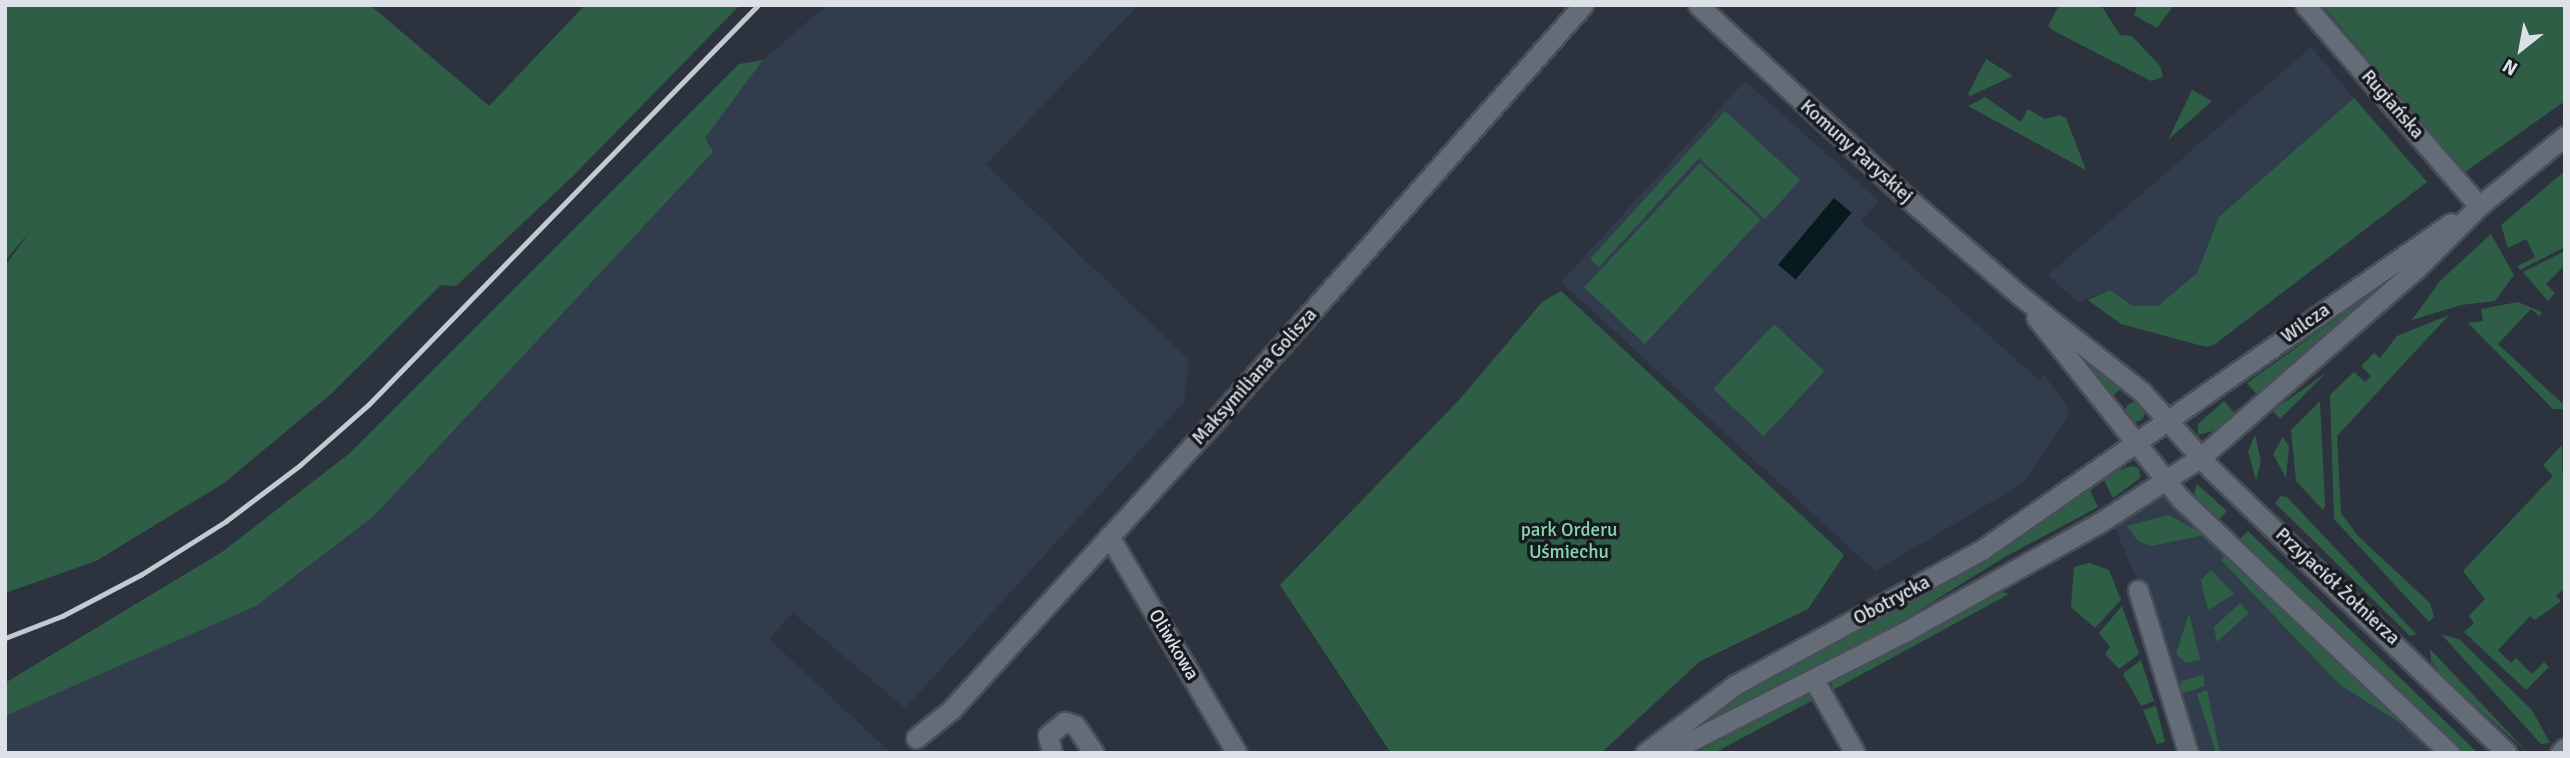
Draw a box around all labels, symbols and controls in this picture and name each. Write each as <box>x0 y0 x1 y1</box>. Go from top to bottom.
north arrow <box>2486 14 2556 84</box>
text: N <box>2498 53 2522 81</box>
street label: Rugiańska <box>2356 66 2428 144</box>
street label: Komuny Paryskiej <box>1795 95 1917 209</box>
street label: Wilcza <box>2277 299 2335 349</box>
street label: Maksymiliana Golisza <box>1188 304 1322 450</box>
park label: park Orderu Uśmiechu <box>1521 520 1617 564</box>
street label: Przyjaciół Żołnierza <box>2270 524 2404 650</box>
street label: Obotrycka <box>1850 571 1934 631</box>
street label: Oliwkowa <box>1143 605 1203 685</box>

